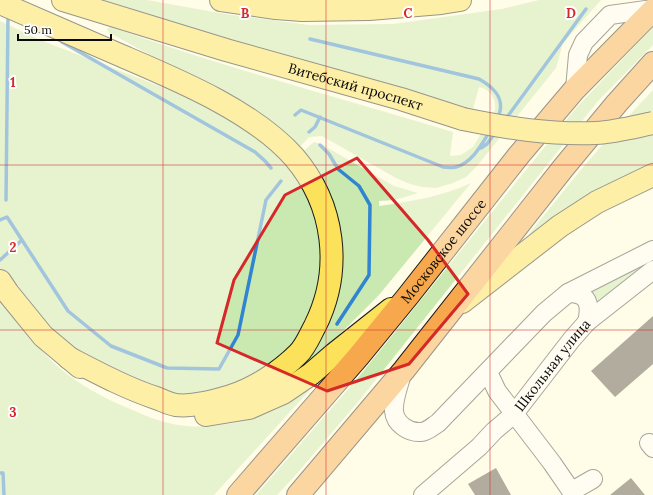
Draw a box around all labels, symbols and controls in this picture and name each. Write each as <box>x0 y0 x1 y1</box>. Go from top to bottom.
text: B <box>241 5 250 22</box>
text: C <box>404 5 413 22</box>
text: D <box>566 5 576 22</box>
scale bar <box>18 16 111 42</box>
text: 50 m <box>24 22 52 37</box>
street label: Витебский проспект <box>286 59 425 114</box>
text: 1 <box>10 74 16 91</box>
street label: Московское шоссе <box>397 195 490 307</box>
text: 2 <box>10 239 17 256</box>
street label: Школьная улица <box>510 315 594 415</box>
text: 3 <box>9 404 17 421</box>

